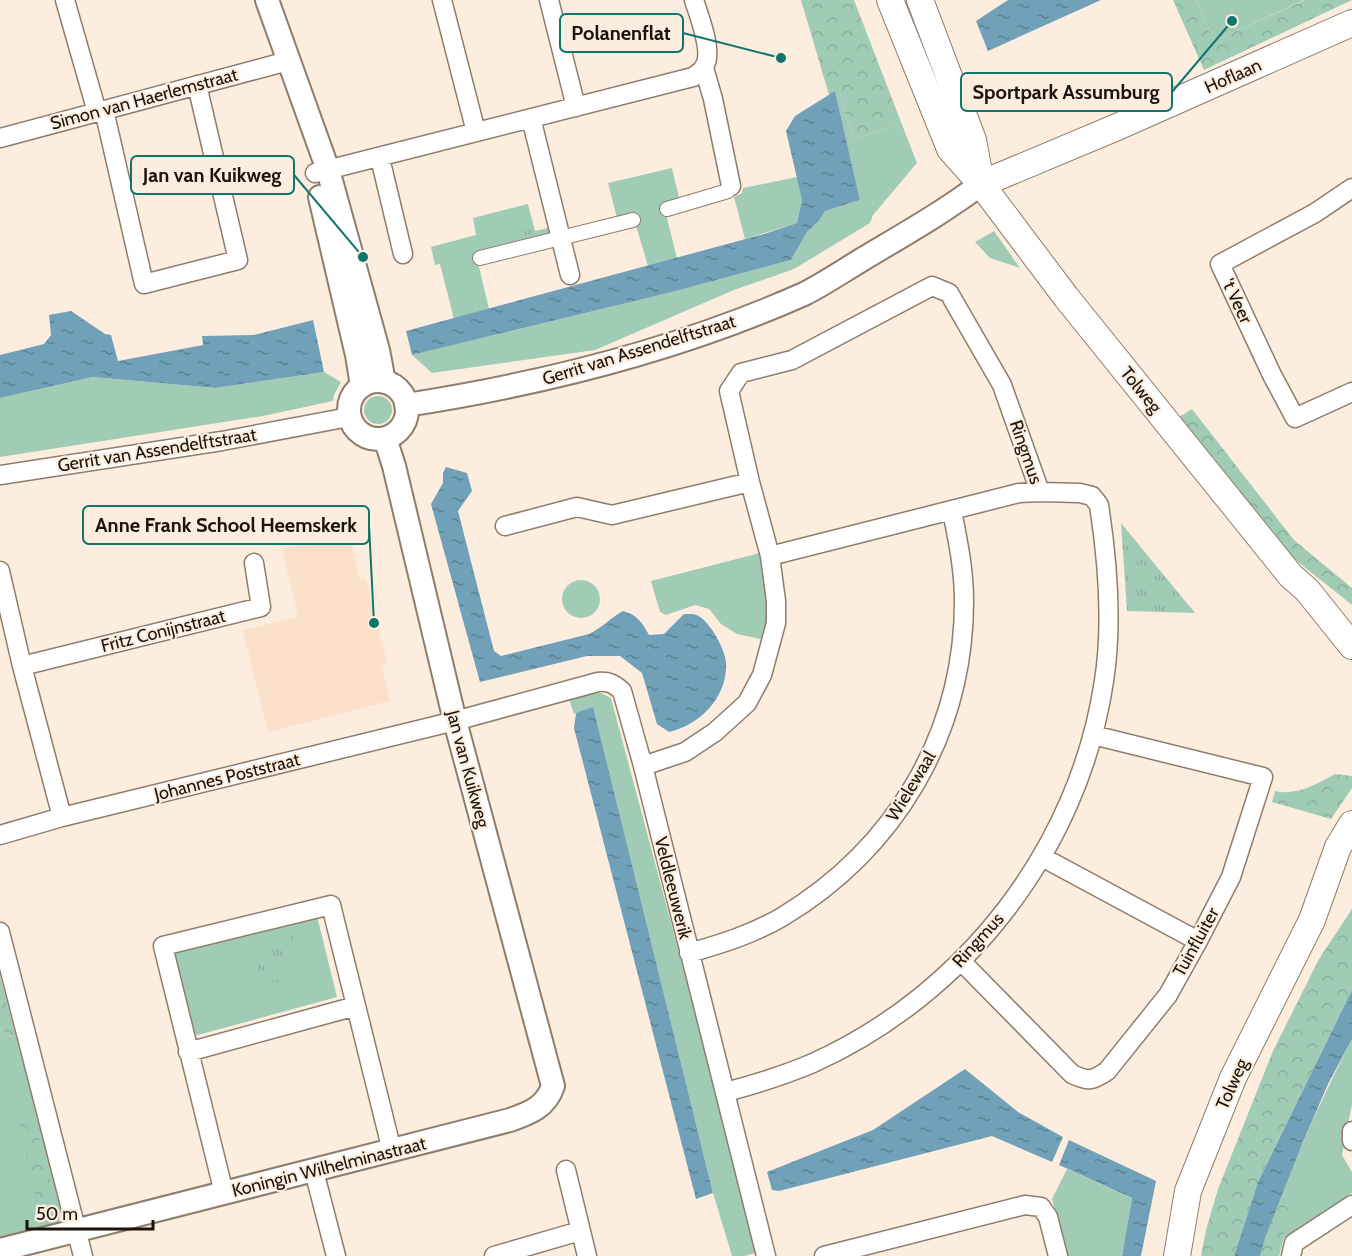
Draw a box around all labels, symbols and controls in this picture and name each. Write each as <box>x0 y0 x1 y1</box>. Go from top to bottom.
callout: Polanenflat <box>560 14 683 52</box>
text: Polanenflat <box>571 21 671 45</box>
street label: Hoflaan <box>1201 54 1265 98</box>
street label: Simon van Haerlemstraat <box>48 63 240 135</box>
callout: Sportpark Assumburg <box>961 73 1172 111</box>
text: Sportpark Assumburg <box>973 80 1159 104</box>
callout: Jan van Kuikweg <box>131 156 294 194</box>
text: Jan van Kuikweg <box>142 163 281 187</box>
street label: 't Veer <box>1217 275 1257 327</box>
street label: Gerrit van Assendelftstraat <box>540 310 738 390</box>
street label: Tolweg <box>1116 362 1167 418</box>
street label: Ringmus <box>1005 417 1047 487</box>
street label: Gerrit van Assendelftstraat <box>56 423 258 477</box>
callout: Anne Frank School Heemskerk <box>83 506 369 544</box>
text: Anne Frank School Heemskerk <box>95 513 357 537</box>
street label: Fritz Conijnstraat <box>99 605 227 657</box>
street label: Jan van Kuikweg <box>441 707 495 831</box>
street label: Wielewaal <box>882 746 941 825</box>
street label: Johannes Poststraat <box>151 748 302 806</box>
street label: Veldleeuwerik <box>650 834 697 943</box>
street label: Tuinfluiter <box>1168 903 1224 980</box>
street label: Ringmus <box>948 908 1008 972</box>
street label: Tolweg <box>1211 1054 1253 1113</box>
street label: Koningin Wilhelminastraat <box>230 1132 428 1202</box>
scale bar <box>27 1193 153 1231</box>
text: 50 m <box>36 1203 78 1225</box>

